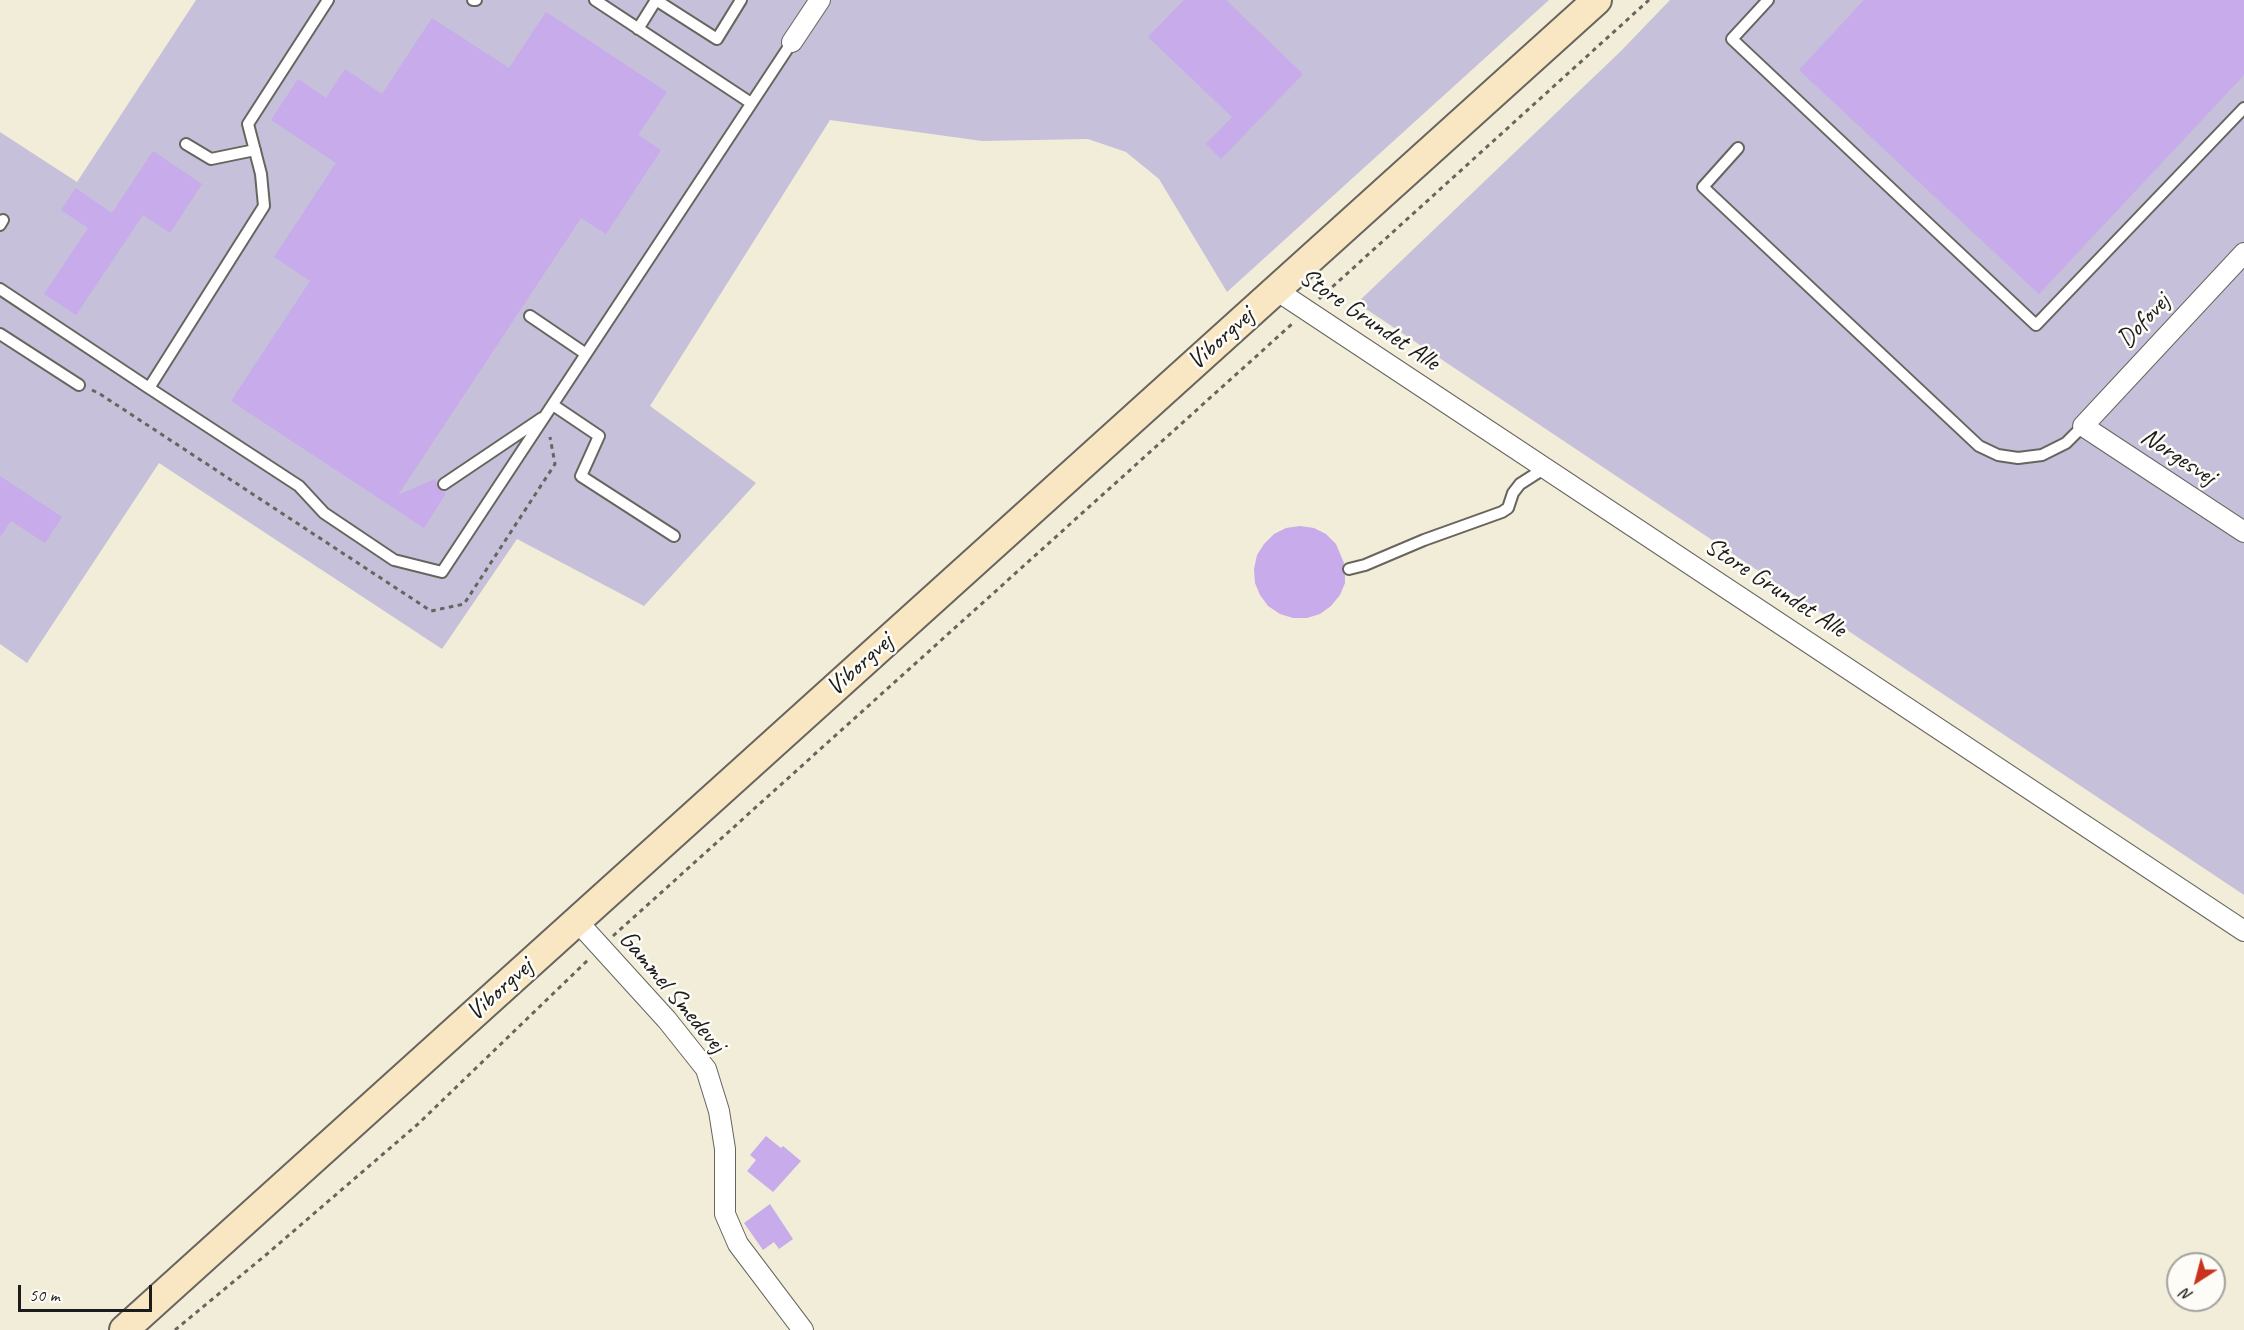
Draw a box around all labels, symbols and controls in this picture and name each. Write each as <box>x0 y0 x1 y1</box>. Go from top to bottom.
street label: Store Grundet Alle <box>1293 262 1445 378</box>
street label: Dofovej <box>2111 287 2177 355</box>
street label: Viborgvej <box>1181 301 1261 377</box>
street label: Norgesvej <box>2135 421 2221 493</box>
street label: Store Grundet Alle <box>1698 531 1852 645</box>
street label: Viborgvej <box>820 627 900 703</box>
street label: Gammel Smedevej <box>612 924 732 1060</box>
street label: Viborgvej <box>460 952 540 1028</box>
north arrow <box>2166 1252 2226 1312</box>
scale bar <box>21 1273 154 1311</box>
text: 50 m <box>29 1284 60 1306</box>
text: N <box>2177 1284 2196 1306</box>

